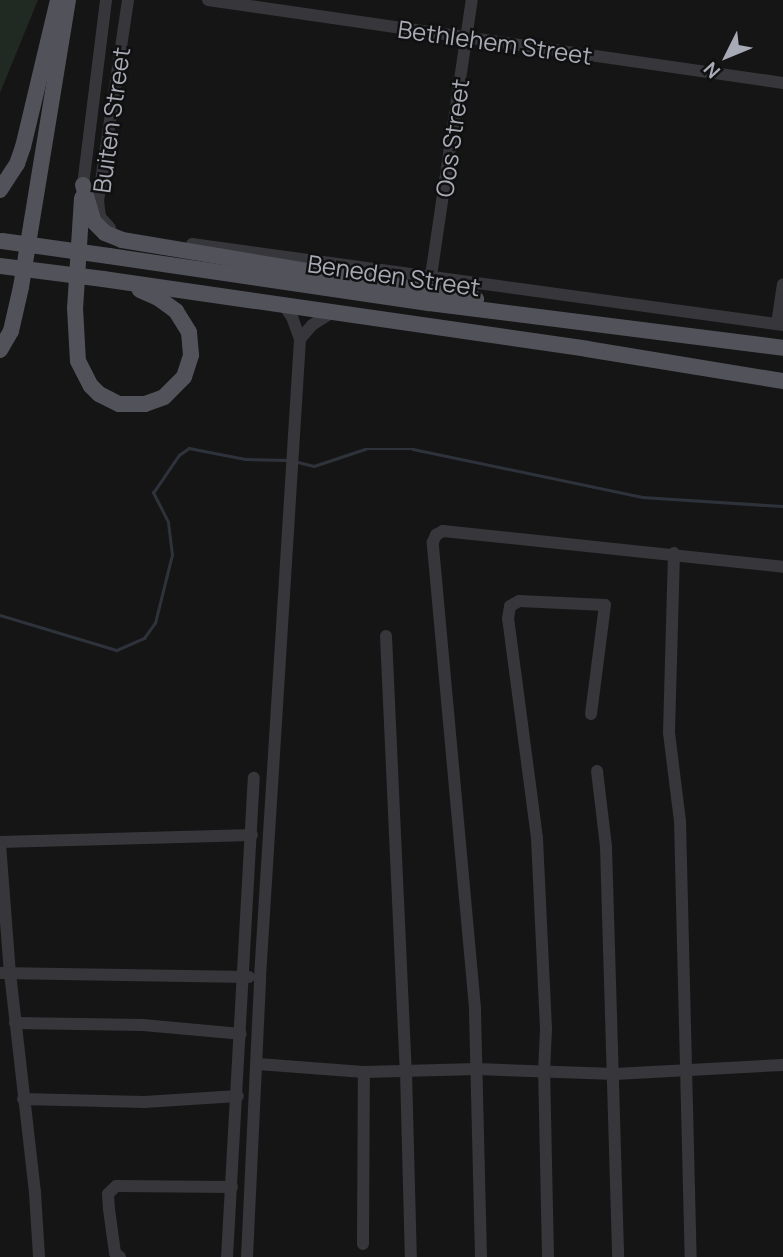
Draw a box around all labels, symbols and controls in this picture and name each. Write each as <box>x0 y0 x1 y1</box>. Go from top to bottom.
street label: Bethlehem Street <box>396 14 594 70</box>
north arrow <box>692 21 762 91</box>
street label: Buiten Street <box>87 45 135 195</box>
text: N <box>697 56 726 84</box>
street label: Oos Street <box>429 77 475 199</box>
street label: Beneden Street <box>306 249 482 301</box>

